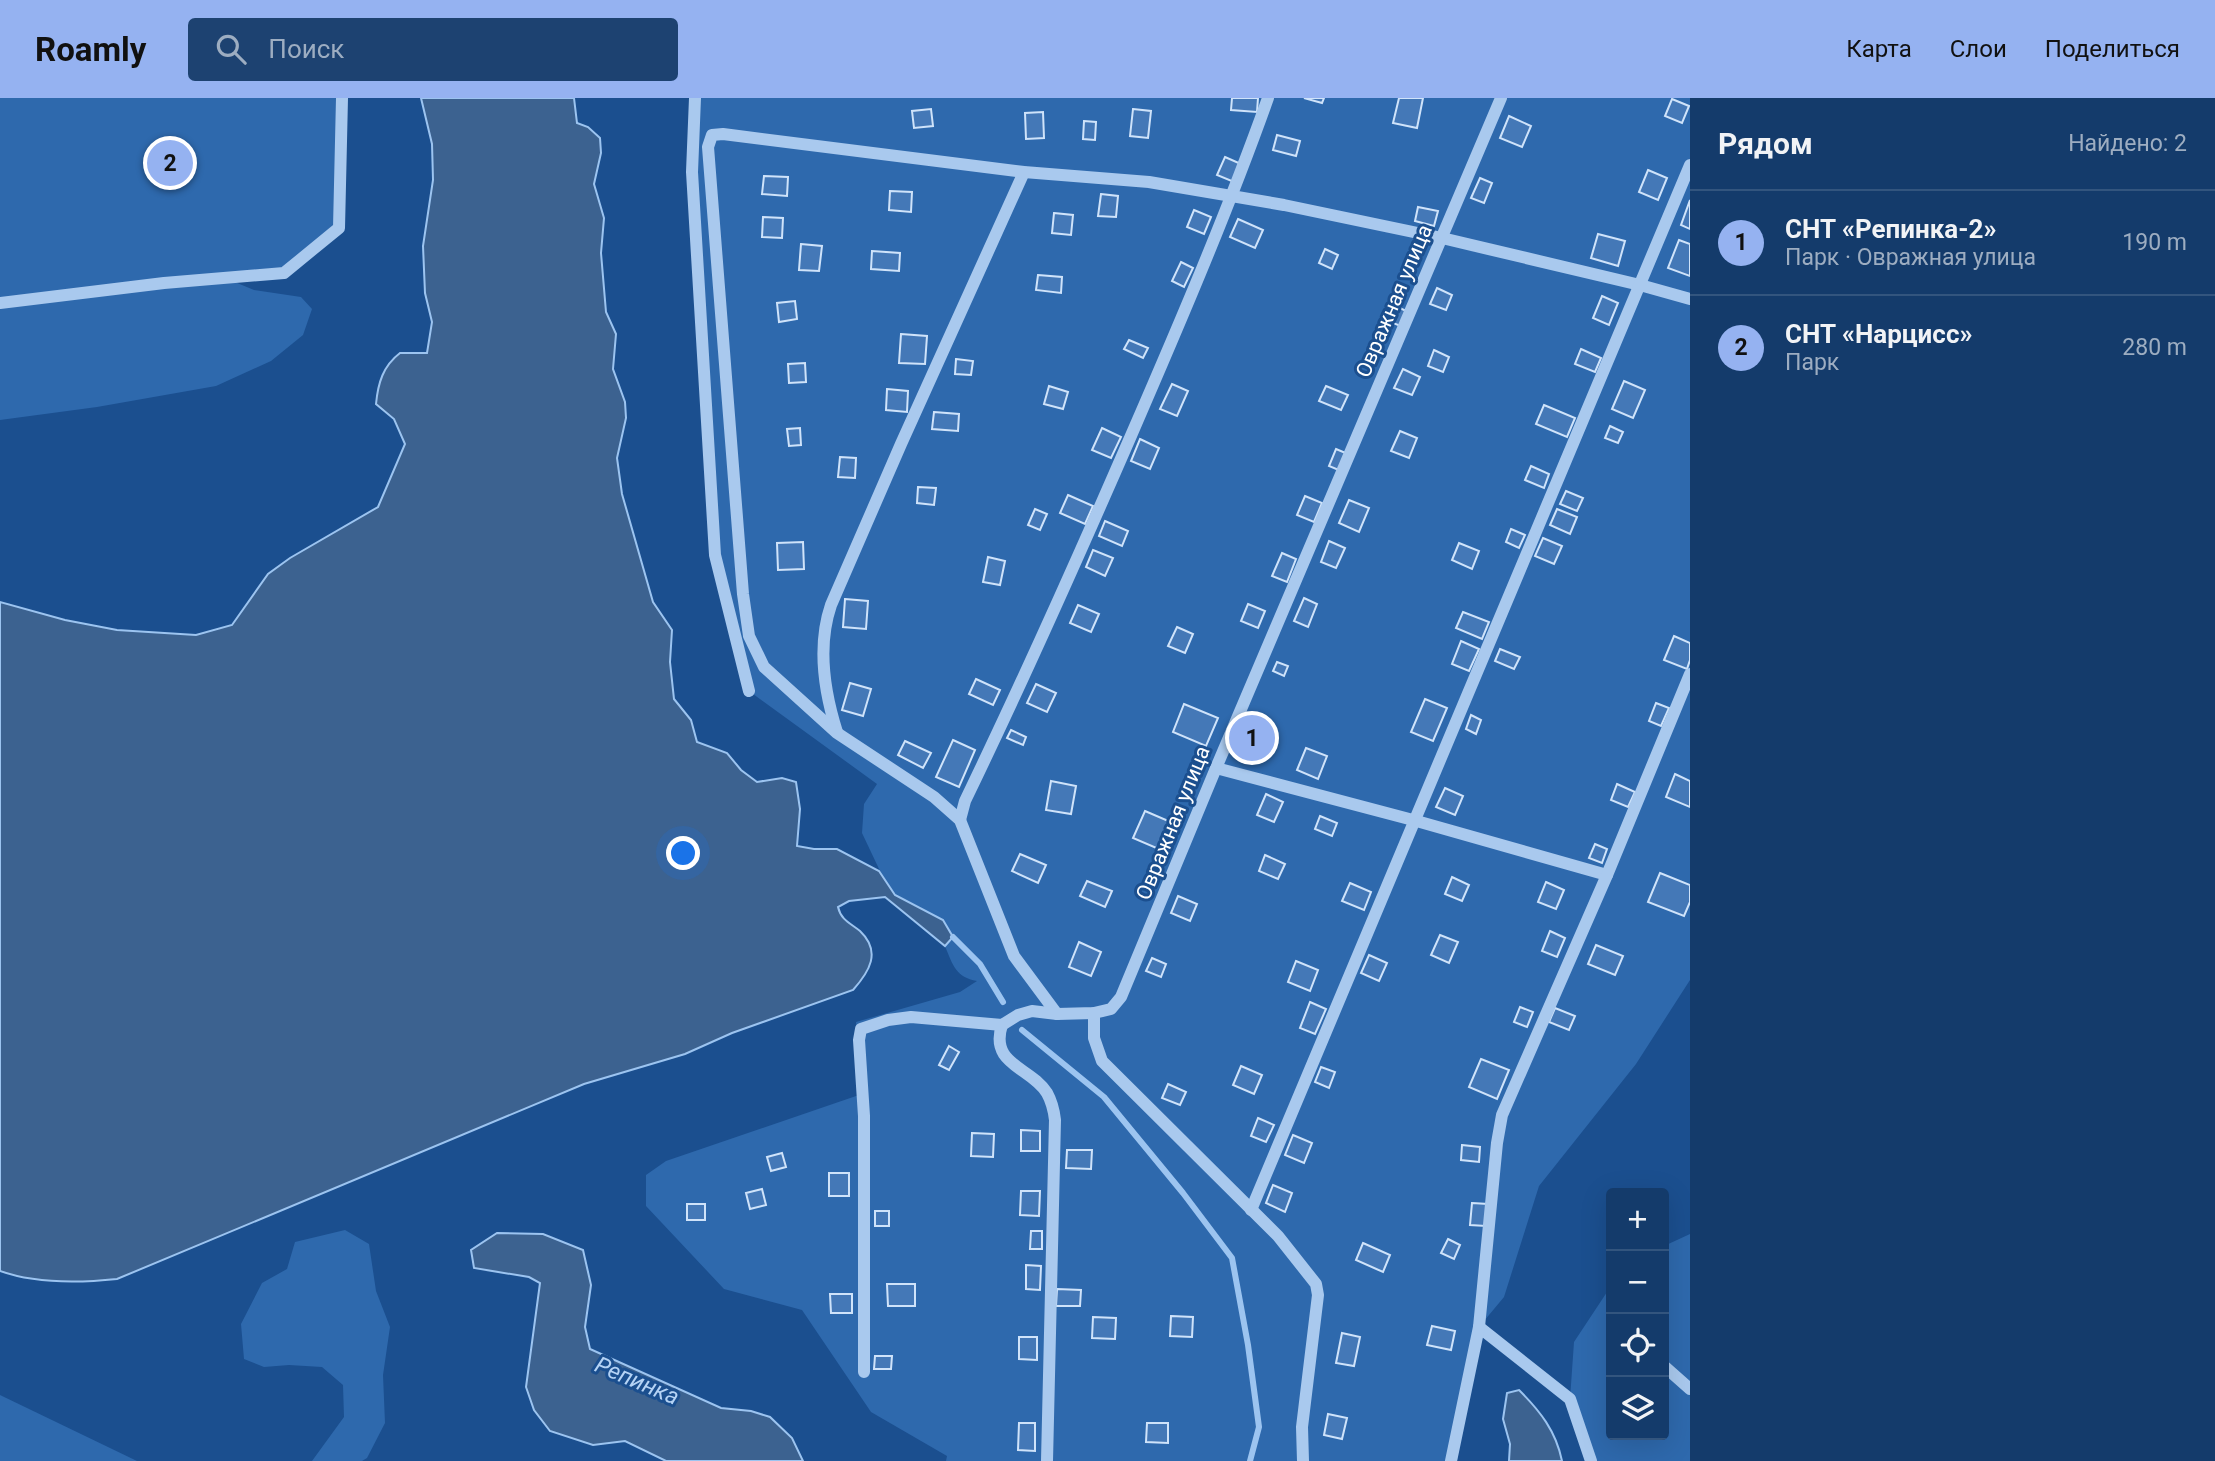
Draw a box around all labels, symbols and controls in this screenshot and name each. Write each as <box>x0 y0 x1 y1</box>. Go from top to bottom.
search box <box>188 18 678 81</box>
text: Roamly <box>35 30 146 69</box>
icon: search <box>212 30 250 68</box>
text: Поиск <box>268 34 344 64</box>
text: Карта <box>1846 35 1912 63</box>
text: Слои <box>1950 35 2007 63</box>
text: Поделиться <box>2045 35 2180 63</box>
text: Рядом <box>1718 126 1813 161</box>
text: Найдено: 2 <box>2068 130 2187 157</box>
pin: 2 <box>147 137 193 189</box>
text: СНТ «Репинка-2» <box>1785 214 1996 244</box>
street label: Овражная улица <box>1351 221 1437 381</box>
text: 1 <box>1734 229 1748 256</box>
text: 190 m <box>2122 229 2187 256</box>
text: Парк · Овражная улица <box>1785 244 2036 271</box>
text: СНТ «Нарцисс» <box>1785 319 1972 349</box>
text: 2 <box>1734 334 1748 361</box>
text: 280 m <box>2122 334 2187 361</box>
text: Парк <box>1785 349 1839 376</box>
pin: 1 <box>1229 712 1275 764</box>
street label: Овражная улица <box>1131 743 1215 903</box>
your location <box>666 836 700 870</box>
map controls <box>1606 1188 1669 1440</box>
button: + <box>1606 1188 1669 1251</box>
button: − <box>1606 1251 1669 1314</box>
button: locate <box>1606 1314 1669 1377</box>
water label: Репинка <box>591 1351 683 1411</box>
button: layers <box>1606 1377 1669 1440</box>

